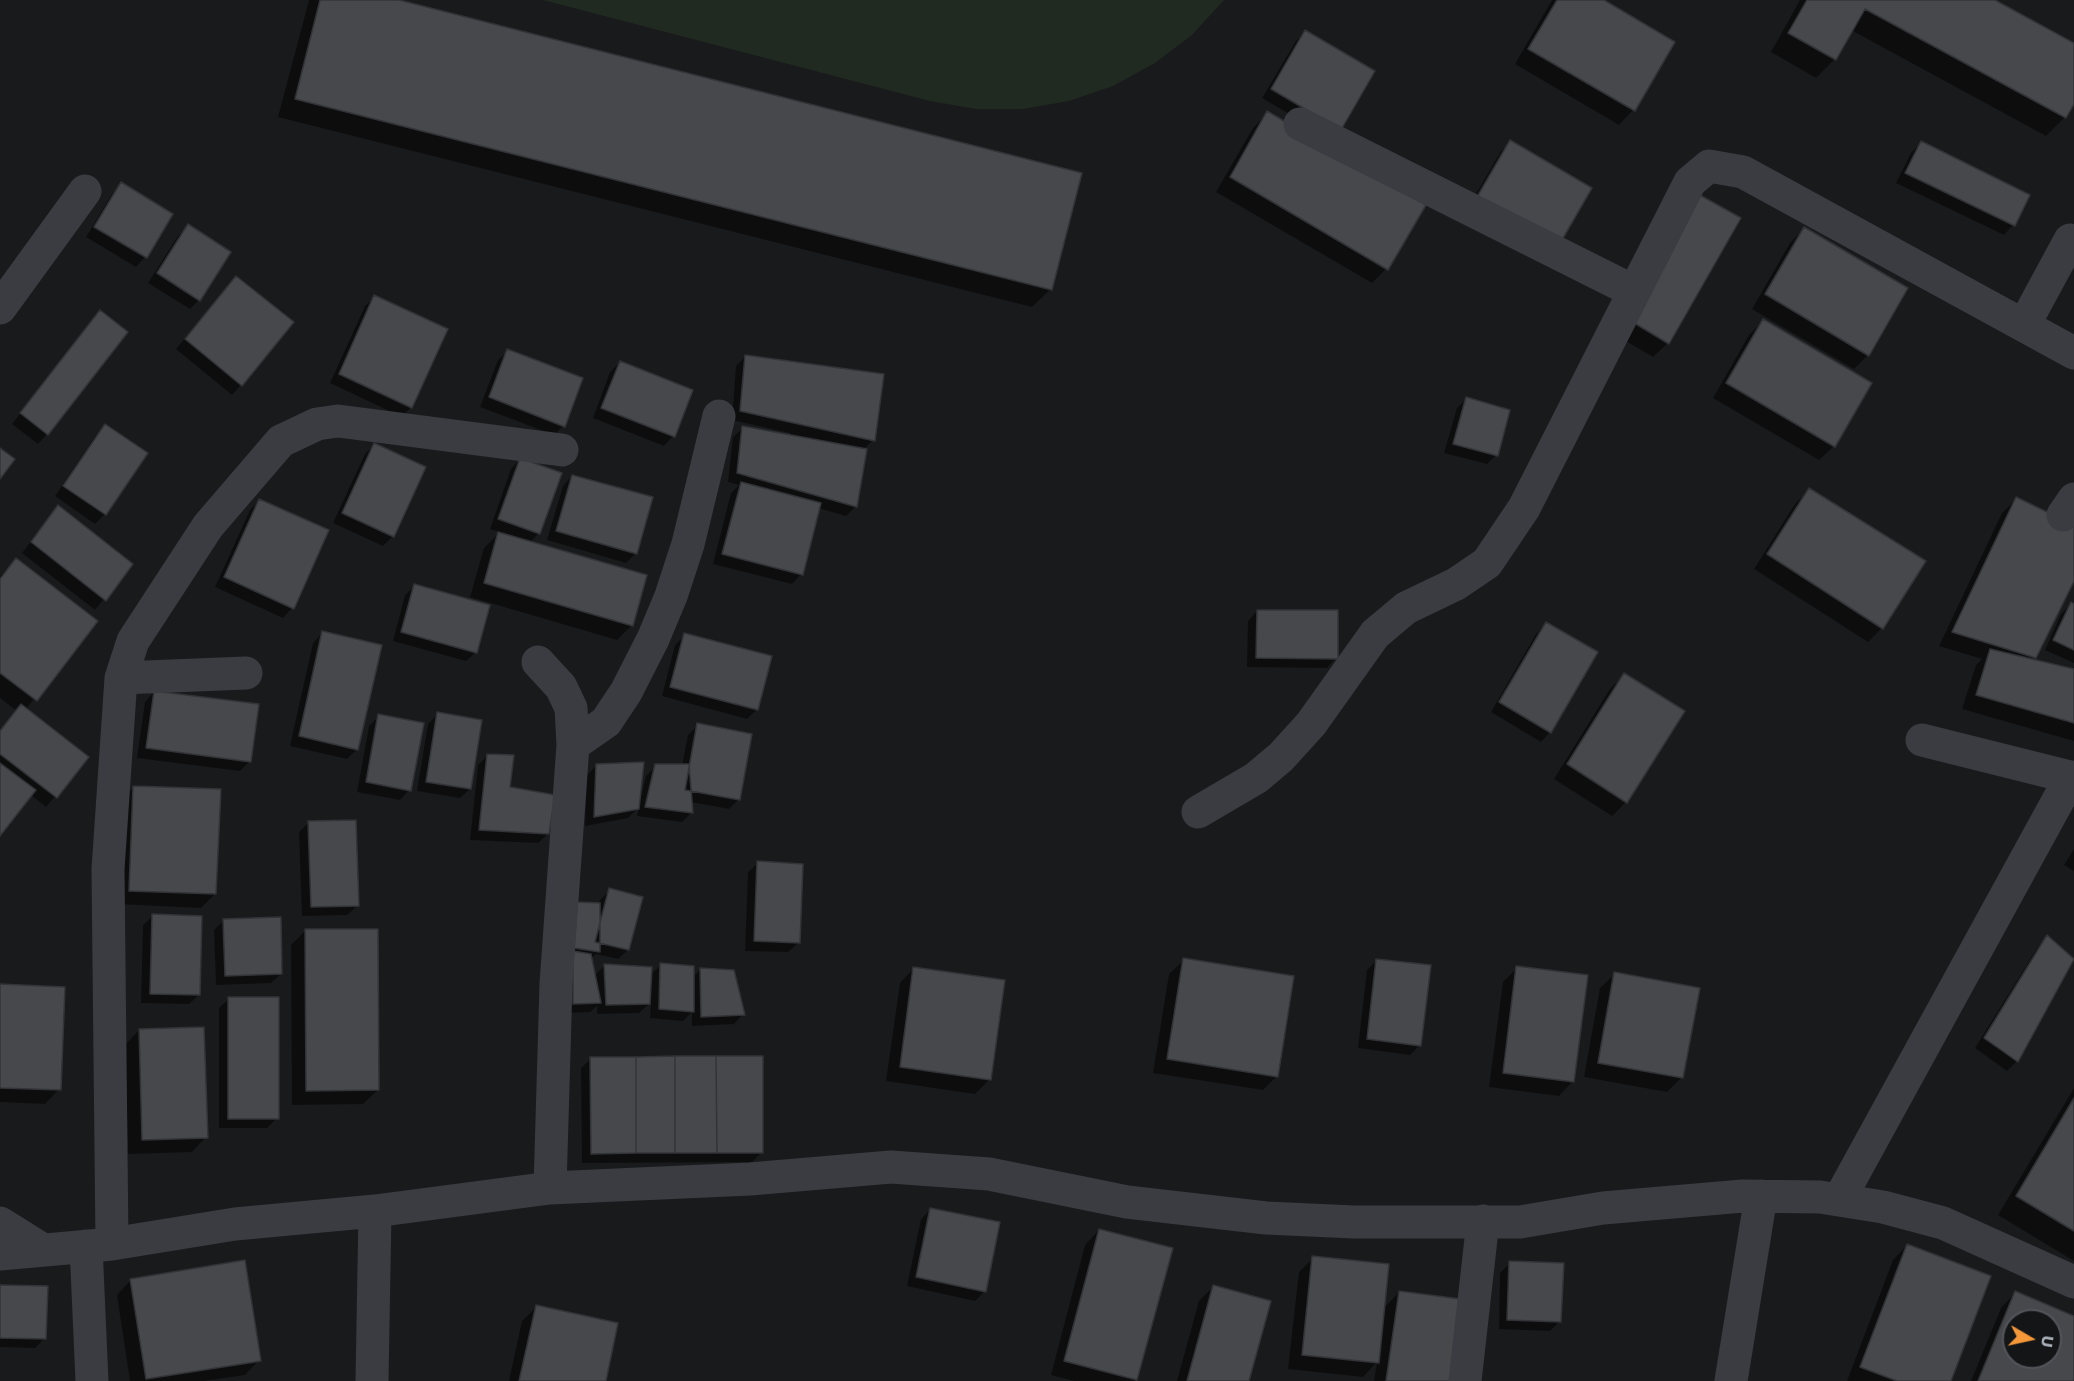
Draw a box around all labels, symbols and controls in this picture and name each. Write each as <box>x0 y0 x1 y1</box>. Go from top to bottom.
north arrow <box>2002 1309 2062 1369</box>
text: U <box>2038 1334 2059 1349</box>

